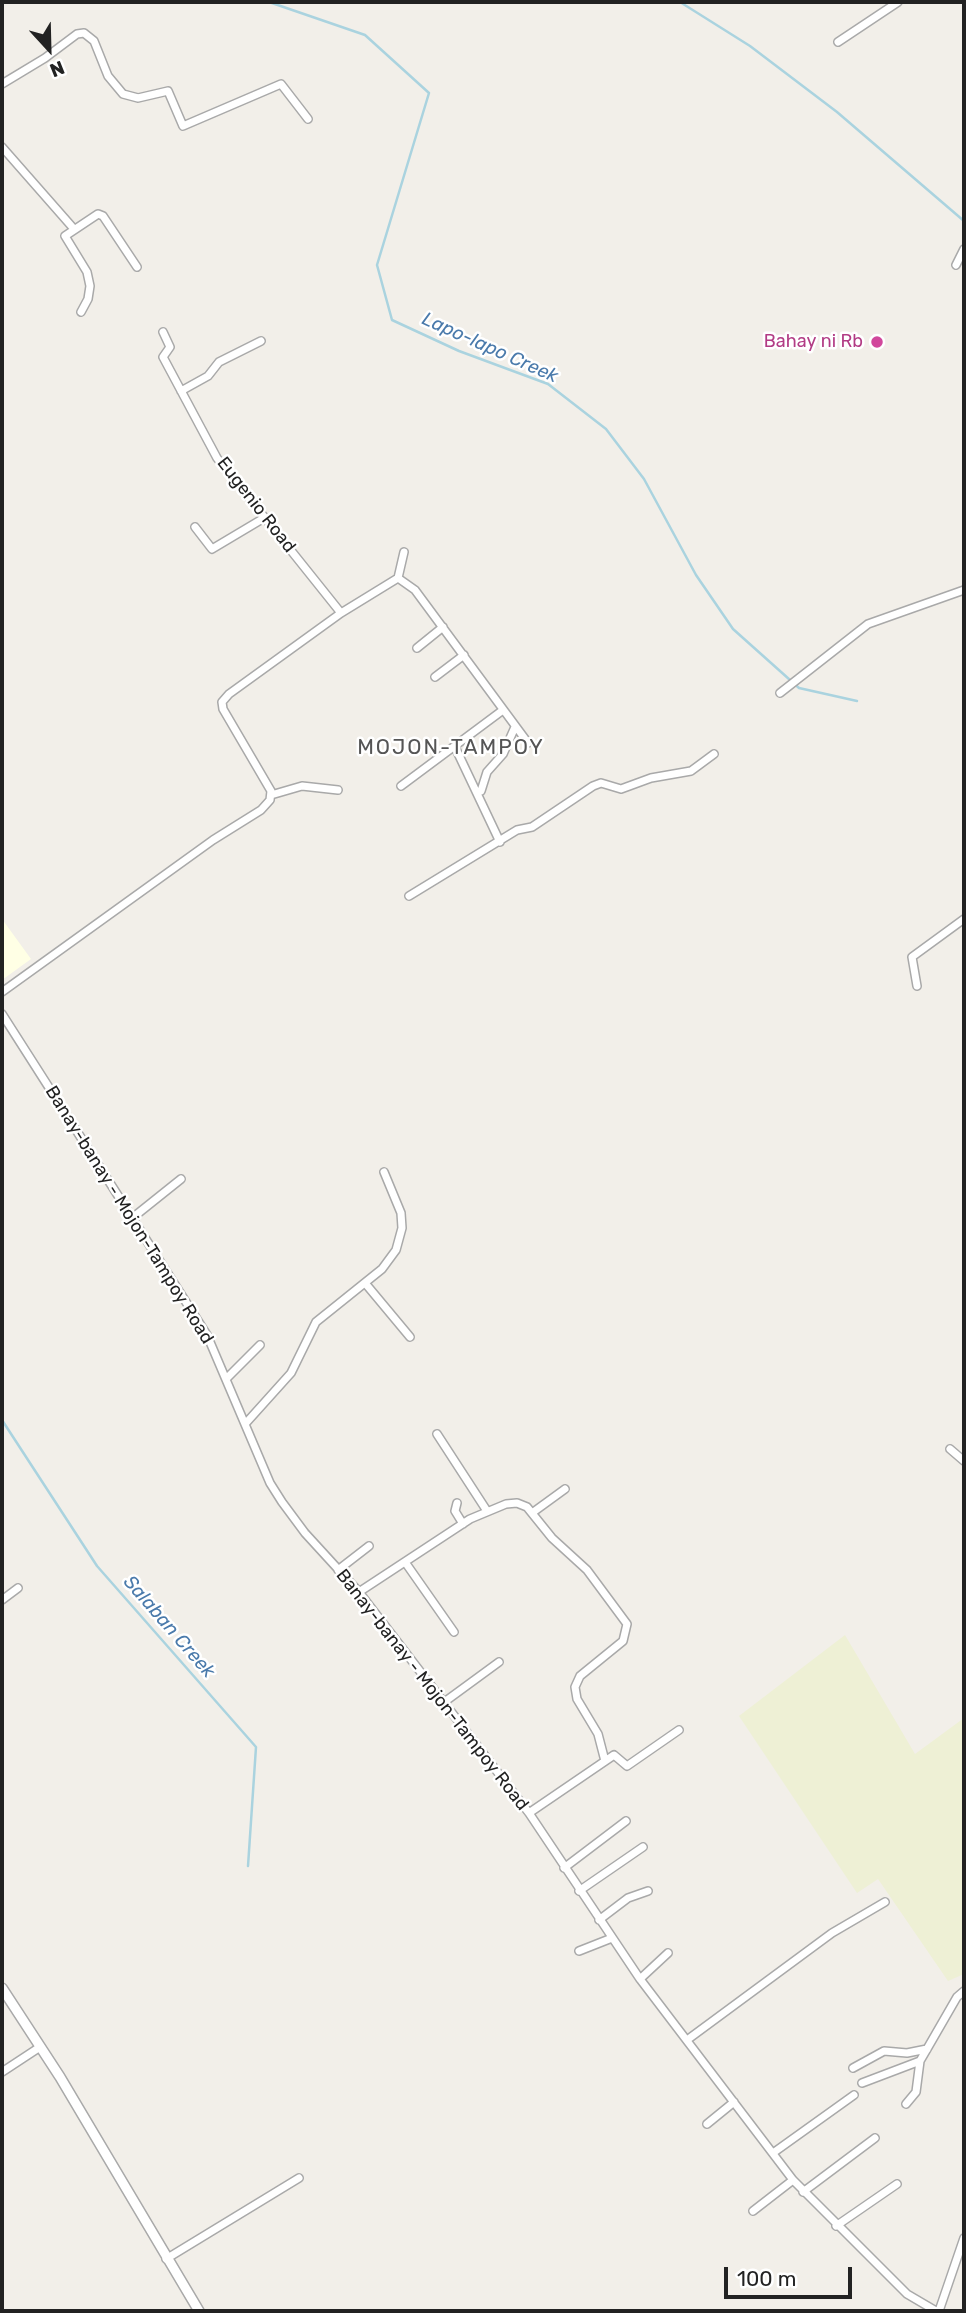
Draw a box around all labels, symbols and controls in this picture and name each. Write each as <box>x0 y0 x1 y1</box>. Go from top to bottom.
north arrow <box>14 14 84 84</box>
text: N <box>46 56 68 82</box>
water label: Lapo-lapo Creek <box>418 308 562 388</box>
place label: Bahay ni Rb <box>764 331 863 353</box>
marker: Bahay ni Rb <box>869 334 885 350</box>
street label: Eugenio Road <box>212 453 300 557</box>
district label: MOJON-TAMPOY <box>359 735 543 761</box>
street label: Banay-banay - Mojon-Tampoy Road <box>40 1082 218 1348</box>
street label: Banay-banay - Mojon-Tampoy Road <box>331 1565 533 1815</box>
water label: Salaban Creek <box>118 1571 220 1683</box>
scale bar <box>728 2254 856 2298</box>
text: 100 m <box>737 2266 796 2291</box>

